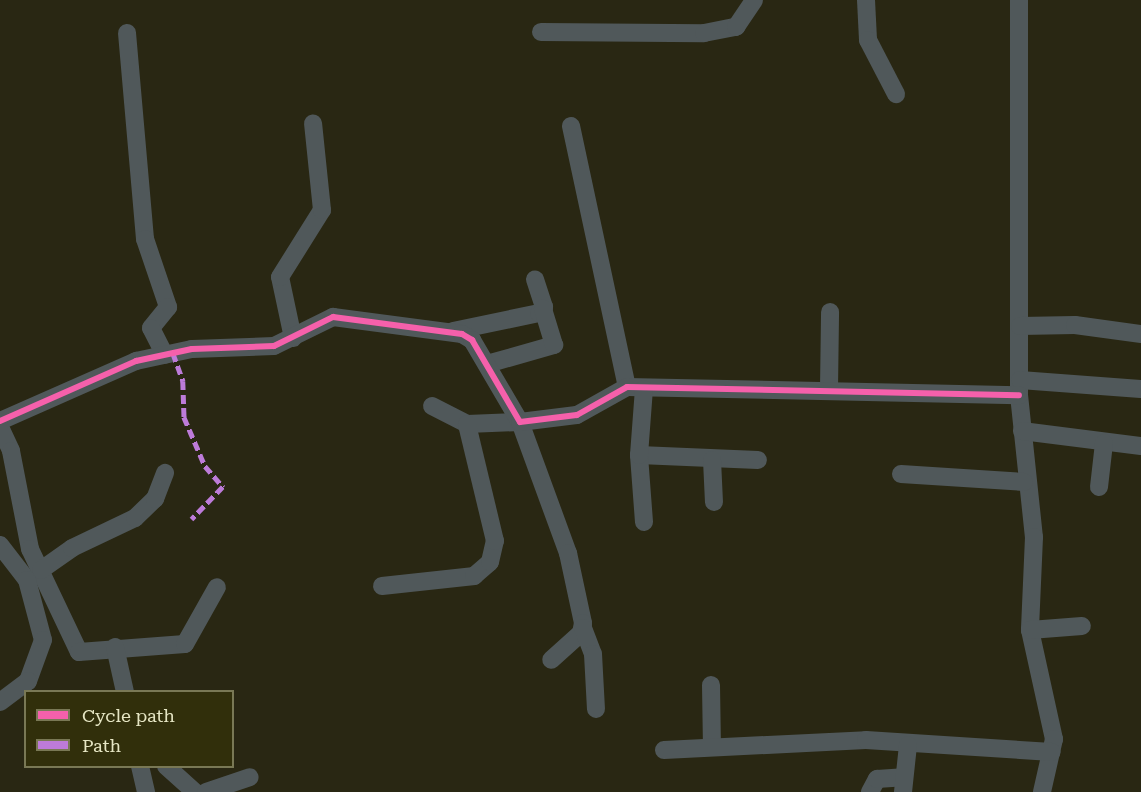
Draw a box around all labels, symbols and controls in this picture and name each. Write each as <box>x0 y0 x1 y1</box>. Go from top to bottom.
legend <box>24 690 234 768</box>
text: Cycle path <box>82 705 175 726</box>
text: Path <box>82 735 121 756</box>

